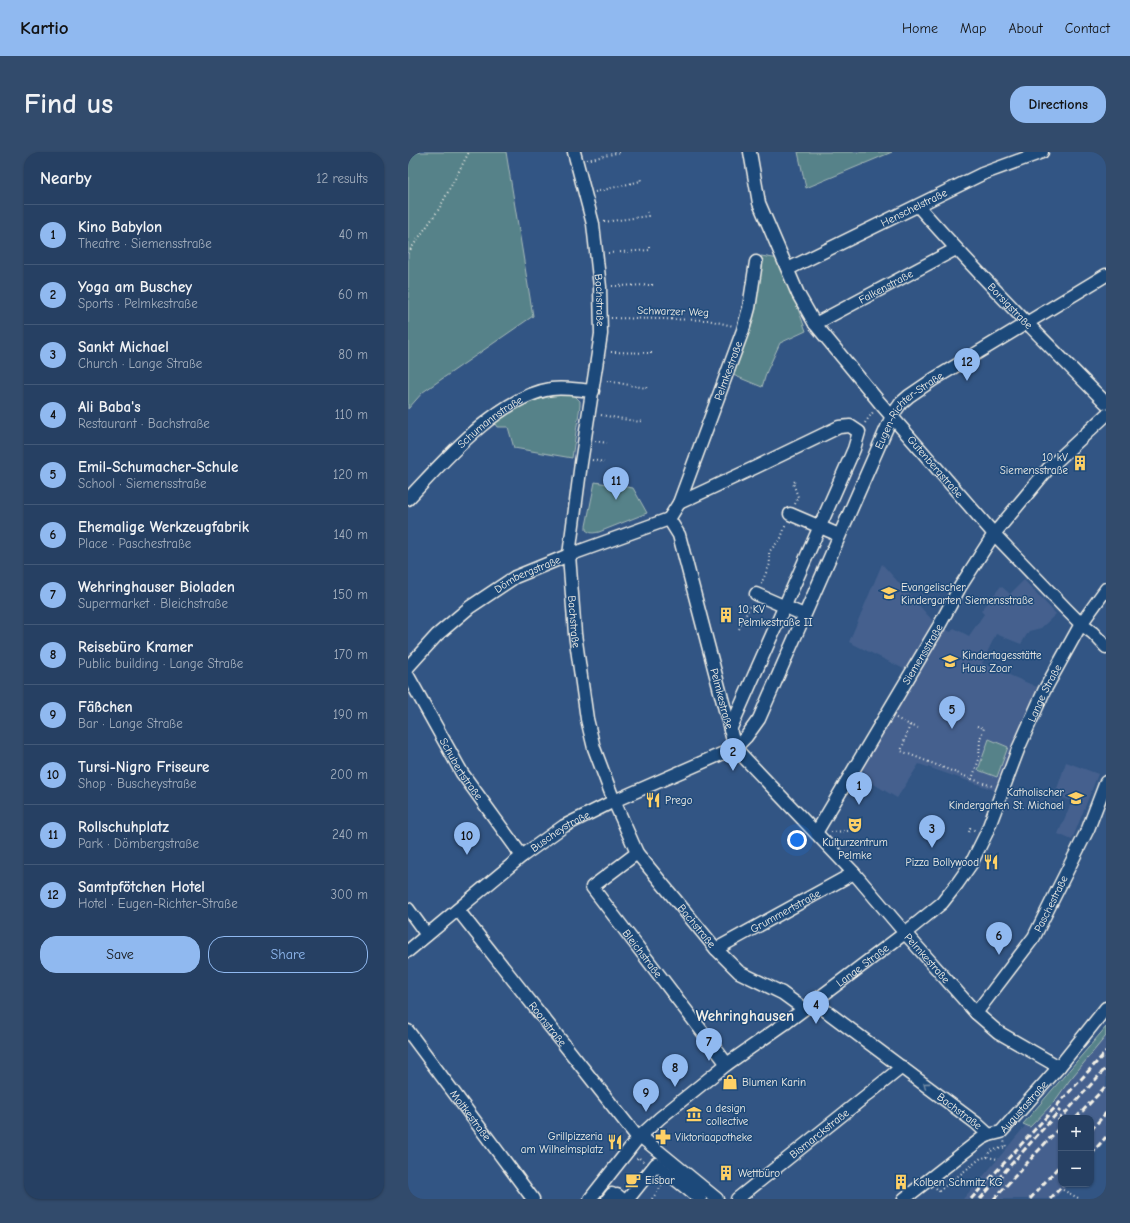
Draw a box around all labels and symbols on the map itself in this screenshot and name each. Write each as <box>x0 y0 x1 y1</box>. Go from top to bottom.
street label: Henschelstraße <box>879 186 950 230</box>
street label: Falkenstraße <box>857 267 916 307</box>
street label: Bachstraße <box>592 273 607 327</box>
street label: Borsigstraße <box>985 280 1035 332</box>
street label: Schwarzer Weg <box>637 304 709 319</box>
street label: Pelmkestraße <box>712 339 746 402</box>
pin: 12 <box>954 348 980 381</box>
street label: Eugen-Richter-Straße <box>872 369 946 451</box>
street label: Schumannstraße <box>455 393 525 451</box>
street label: Gutenbergstraße <box>904 433 966 501</box>
place label: 10 kV Siemensstraße <box>1000 451 1068 477</box>
building icon: 10 kV Siemensstraße <box>1071 454 1089 472</box>
pin: 11 <box>603 467 629 500</box>
street label: Dömbergstraße <box>492 553 563 596</box>
place label: Evangelischer Kindergarten Siemensstraße <box>901 581 1034 607</box>
school or university icon: Evangelischer Kindergarten Siemensstraße <box>880 584 898 602</box>
street label: Bachstraße <box>565 595 583 649</box>
place label: 10 KV Pelmkestraße II <box>738 603 812 629</box>
building icon: 10 KV Pelmkestraße II <box>717 606 735 624</box>
street label: Siemensstraße <box>900 621 946 687</box>
place label: Kindertagesstätte Haus Zoar <box>962 649 1042 675</box>
school or university icon: Kindertagesstätte Haus Zoar <box>941 652 959 670</box>
street label: Lange Straße <box>1025 662 1065 724</box>
street label: Pelmkestraße <box>707 667 736 731</box>
pin: 5 <box>939 696 965 729</box>
street label: Schubertstraße <box>437 736 486 803</box>
pin: 2 <box>720 738 746 771</box>
pin: 1 <box>846 772 872 805</box>
place label: Katholischer Kindergarten St. Michael <box>949 786 1065 812</box>
school or university icon: Katholischer Kindergarten St. Michael <box>1067 789 1085 807</box>
restaurant icon: Prego <box>644 791 662 809</box>
place label: Prego <box>665 794 693 807</box>
street label: Buscheystraße <box>528 808 592 855</box>
pin: 3 <box>919 815 945 848</box>
theatre icon: Kulturzentrum Pelmke <box>846 816 864 834</box>
pin: 10 <box>454 822 480 855</box>
your location <box>787 830 807 850</box>
place label: Kulturzentrum Pelmke <box>822 836 888 862</box>
restaurant icon: Pizza Bollywood <box>982 853 1000 871</box>
place label: Pizza Bollywood <box>905 856 979 869</box>
street label: Paschestraße <box>1032 873 1071 934</box>
street label: Grummertstraße <box>748 887 823 936</box>
street label: Bachstraße <box>675 902 719 951</box>
pin: 6 <box>986 922 1012 955</box>
street label: Bleichstraße <box>620 927 665 981</box>
street label: Pelmkestraße <box>901 931 953 986</box>
street label: Lange Straße <box>834 941 892 990</box>
pin: 4 <box>803 991 829 1024</box>
street label: Roonstraße <box>526 999 569 1049</box>
district label: Wehringhausen <box>696 1007 794 1025</box>
pin: 7 <box>696 1028 722 1061</box>
pin: 8 <box>662 1054 688 1087</box>
shop icon: Blumen Karin <box>721 1073 739 1091</box>
place label: Blumen Karin <box>742 1076 806 1089</box>
street label: Augustastraße <box>997 1078 1051 1136</box>
pin: 9 <box>633 1079 659 1112</box>
one-way arrow <box>923 1083 930 1090</box>
street label: Moltkestraße <box>447 1088 494 1144</box>
street label: Bachstraße <box>935 1090 985 1133</box>
place label: a design collective <box>706 1102 749 1128</box>
museum icon: a design collective <box>685 1105 703 1123</box>
street label: Bismarckstraße <box>787 1106 852 1161</box>
pharmacy icon: Viktoriaapotheke <box>654 1128 672 1146</box>
place label: Grillpizzeria am Wilhelmsplatz <box>521 1130 603 1156</box>
place label: Viktoriaapotheke <box>675 1131 753 1144</box>
restaurant icon: Grillpizzeria am Wilhelmsplatz <box>606 1133 624 1151</box>
building icon: Wettbüro <box>717 1164 735 1182</box>
place label: Wettbüro <box>738 1167 780 1180</box>
cafe icon: Eisbar <box>624 1171 642 1189</box>
building icon: Kolben Schmitz KG <box>892 1173 910 1191</box>
place label: Eisbar <box>645 1174 675 1187</box>
place label: Kolben Schmitz KG <box>913 1176 1003 1189</box>

